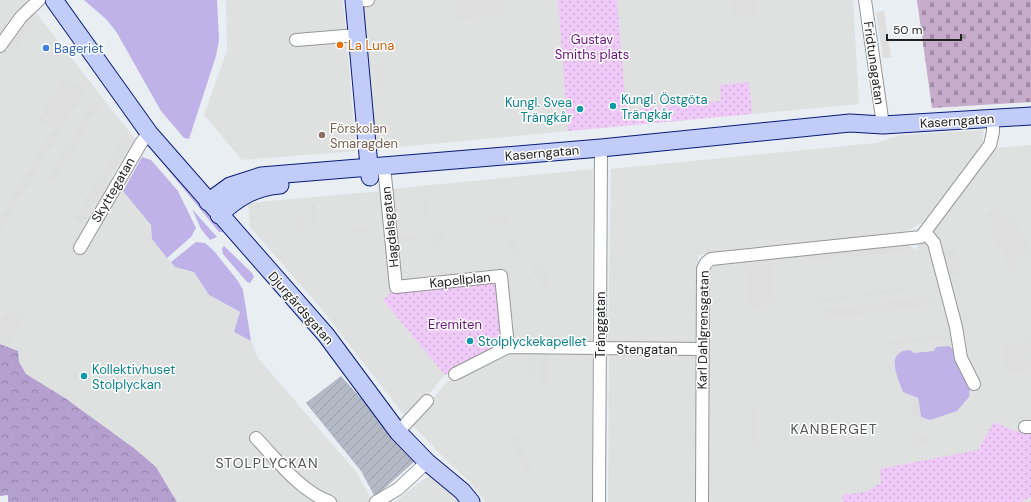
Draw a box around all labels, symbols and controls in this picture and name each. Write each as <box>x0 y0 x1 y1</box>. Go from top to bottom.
scale bar <box>887 16 961 42</box>
street label: Fridtunagatan <box>860 20 888 106</box>
text: 50 m <box>893 22 922 38</box>
park label: Gustav Smiths plats <box>555 31 629 63</box>
place label: La Luna <box>348 37 394 54</box>
place label: Bageriet <box>54 40 103 57</box>
marker: La Luna <box>335 40 345 50</box>
marker: Bageriet <box>41 43 51 53</box>
place label: Kungl. Östgöta Trängkår <box>621 91 707 123</box>
place label: Kungl. Svea Trängkår <box>505 94 572 126</box>
marker: Kungl. Östgöta Trängkår <box>608 101 618 111</box>
marker: Kungl. Svea Trängkår <box>575 104 585 114</box>
street label: Kaserngatan <box>919 110 995 132</box>
place label: Förskolan Smaragden <box>330 120 398 152</box>
marker: Förskolan Smaragden <box>317 130 327 140</box>
street label: Kaserngatan <box>504 141 580 165</box>
street label: Skyttegatan <box>88 154 138 226</box>
street label: Hagdalsgatan <box>377 186 403 268</box>
street label: Djurgårdsgatan <box>265 268 337 348</box>
street label: Kapellplan <box>429 268 491 292</box>
street label: Karl Dahlgrensgatan <box>693 270 713 390</box>
street label: Tränggatan <box>592 292 609 358</box>
park label: Eremiten <box>428 316 482 333</box>
place label: Stolplyckekapellet <box>478 333 587 350</box>
marker: Stolplyckekapellet <box>465 336 475 346</box>
street label: Stengatan <box>616 341 678 358</box>
place label: Kollektivhuset Stolplyckan <box>92 361 175 393</box>
marker: Kollektivhuset Stolplyckan <box>79 371 89 381</box>
district label: KANBERGET <box>790 420 878 438</box>
district label: STOLPLYCKAN <box>215 454 319 472</box>

